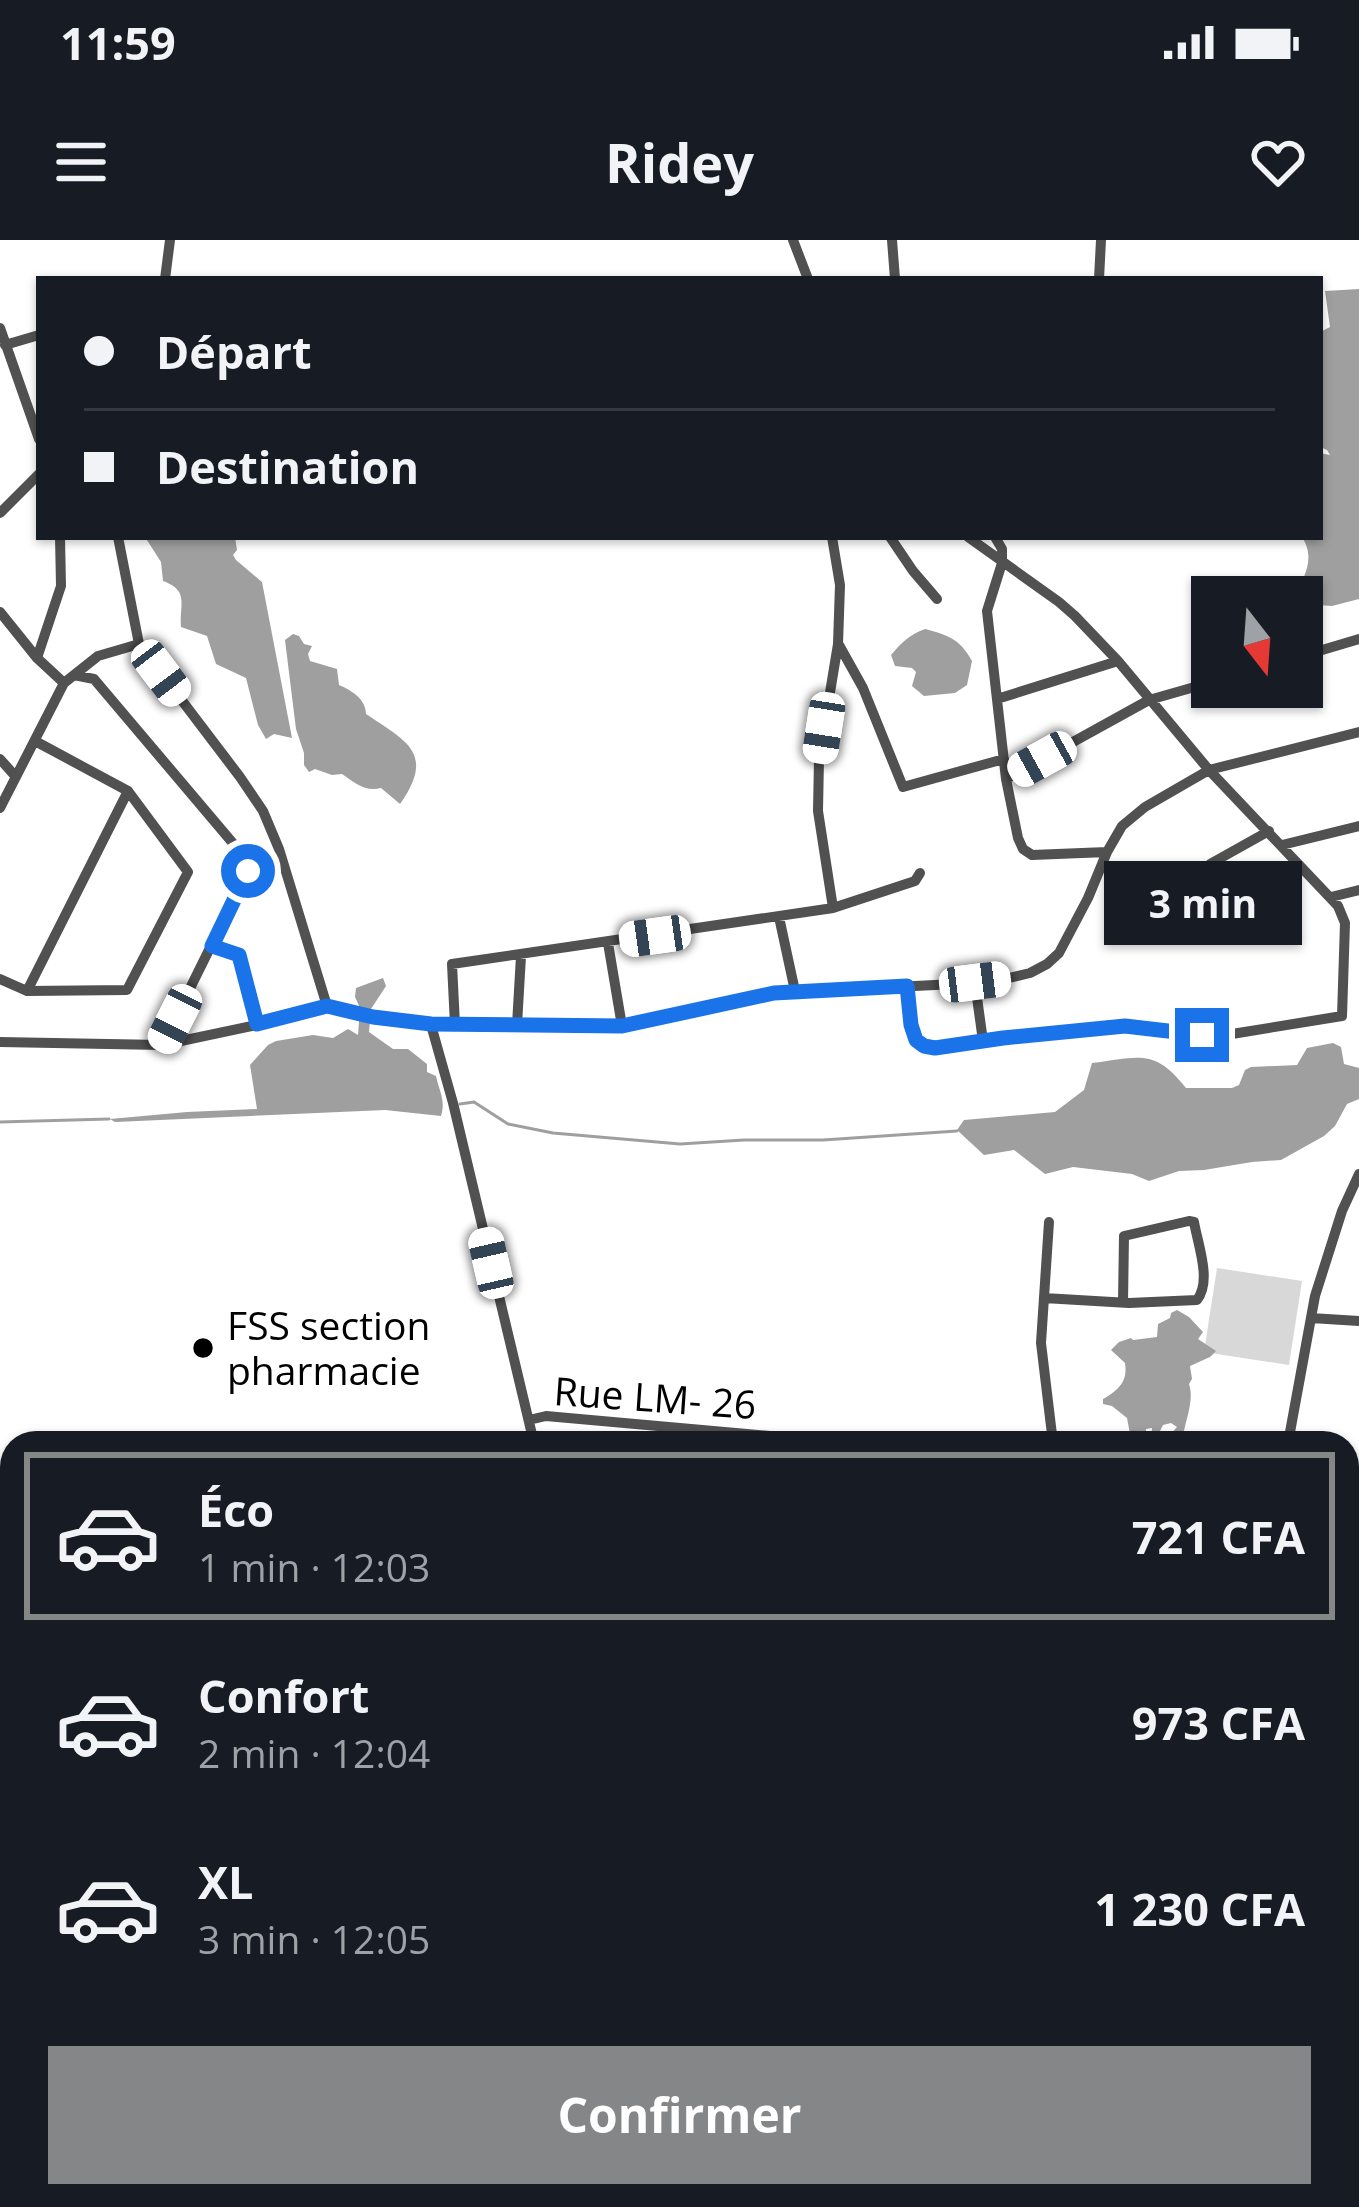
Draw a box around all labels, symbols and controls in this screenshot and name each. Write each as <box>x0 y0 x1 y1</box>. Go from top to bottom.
text: 11:59 <box>60 12 176 73</box>
text: Ridey <box>605 125 754 199</box>
icon: menu <box>48 129 114 195</box>
icon: heart <box>1245 129 1311 195</box>
text: Départ <box>156 321 312 382</box>
text: Destination <box>156 436 419 497</box>
north arrow <box>1191 576 1323 708</box>
map controls <box>1191 576 1323 708</box>
car <box>125 633 197 713</box>
car <box>801 690 847 766</box>
car <box>1002 726 1082 792</box>
route start <box>221 844 275 898</box>
callout: 3 min <box>1103 861 1301 945</box>
text: 3 min <box>1149 876 1257 929</box>
car <box>617 913 693 959</box>
car <box>937 960 1013 1004</box>
car <box>143 979 207 1059</box>
route end <box>1175 1008 1229 1062</box>
car <box>465 1224 517 1302</box>
place label: FSS section pharmacie <box>227 1298 430 1396</box>
marker: FSS section pharmacie <box>190 1335 216 1361</box>
street label: Rue LM- 26 <box>552 1363 758 1430</box>
text: Éco <box>198 1479 274 1540</box>
icon: car <box>54 1482 162 1590</box>
text: 721 CFA <box>1132 1506 1305 1567</box>
text: 1 min · 12:03 <box>198 1540 430 1593</box>
text: Confort <box>198 1665 369 1726</box>
icon: car <box>54 1668 162 1776</box>
text: 973 CFA <box>1132 1692 1305 1753</box>
text: 2 min · 12:04 <box>198 1726 430 1779</box>
text: XL <box>198 1851 253 1912</box>
icon: car <box>54 1854 162 1962</box>
text: 1 230 CFA <box>1094 1878 1305 1939</box>
text: 3 min · 12:05 <box>198 1912 430 1965</box>
button: Confirmer <box>48 2046 1311 2184</box>

